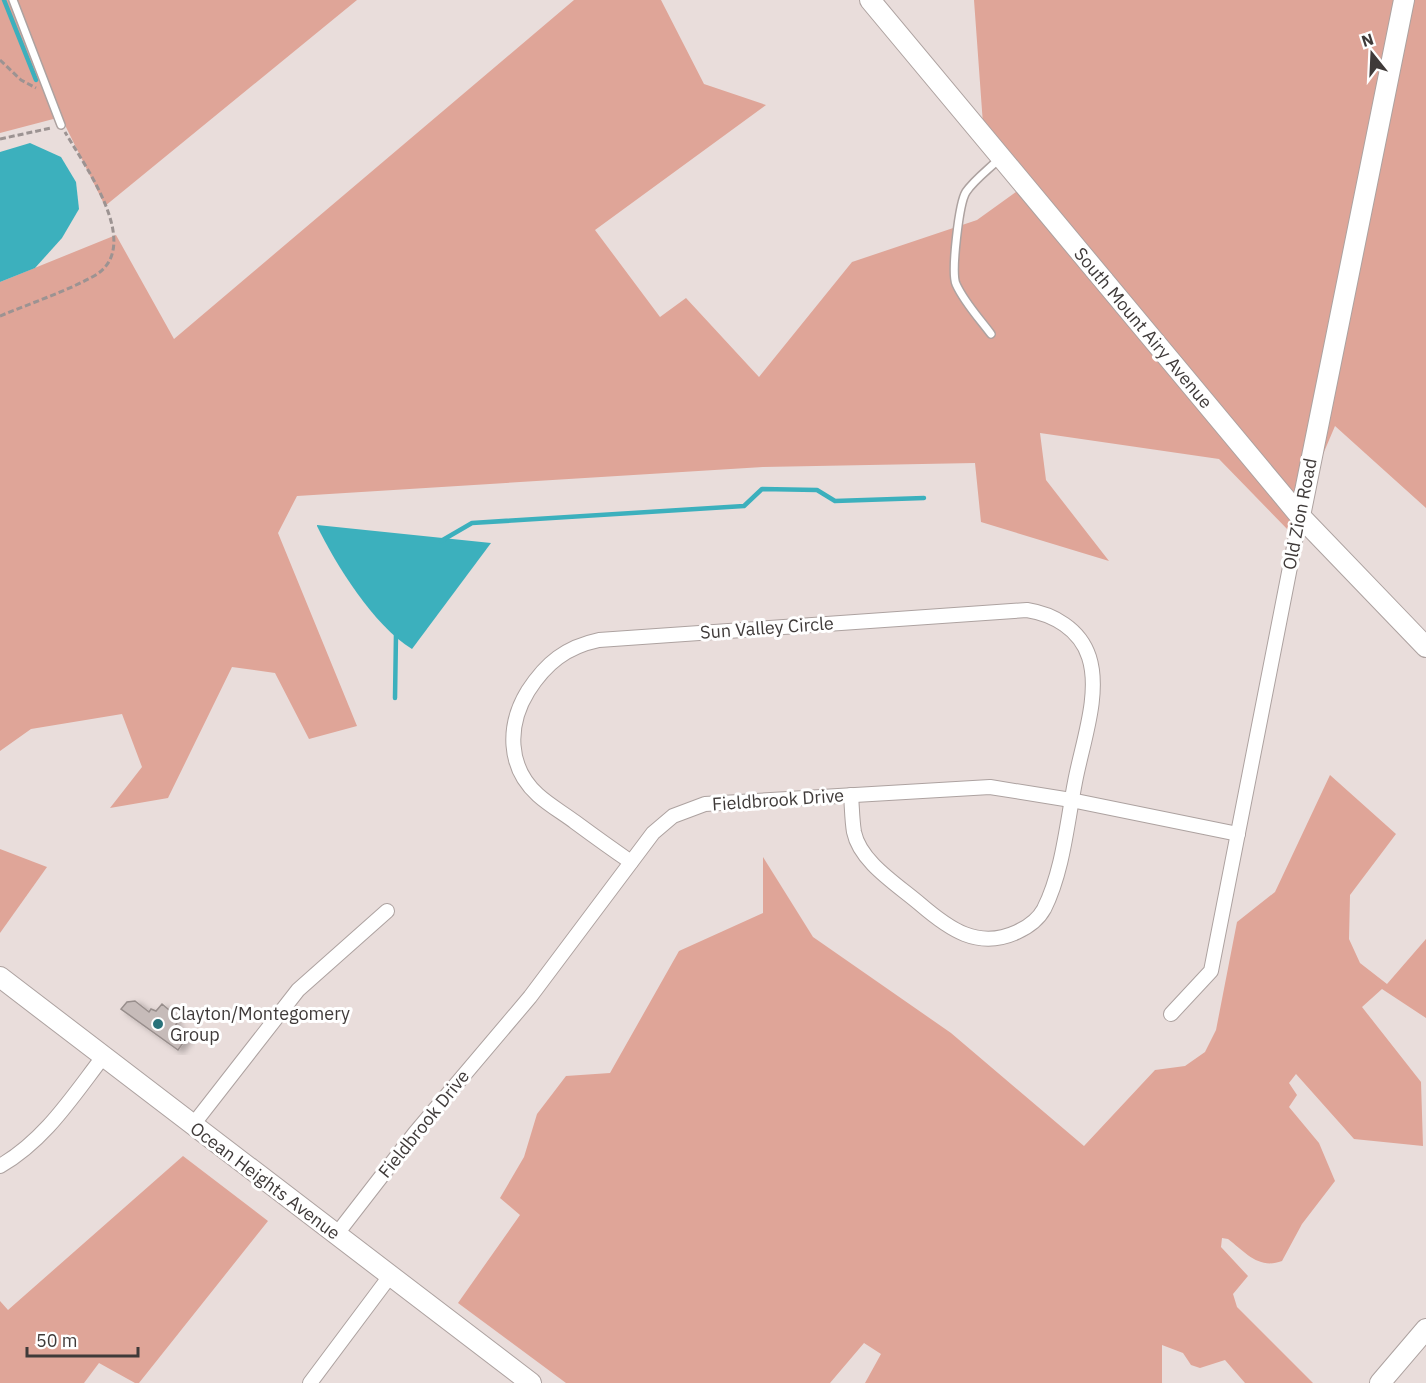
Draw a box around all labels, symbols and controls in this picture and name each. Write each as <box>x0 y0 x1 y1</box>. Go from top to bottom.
north arrow <box>1342 24 1402 84</box>
text: N <box>1359 28 1376 51</box>
street label: South Mount Airy Avenue <box>1069 242 1218 413</box>
street label: Old Zion Road <box>1277 456 1322 572</box>
street label: Sun Valley Circle <box>699 611 835 644</box>
street label: Fieldbrook Drive <box>711 783 845 816</box>
place label: Clayton/Montegomery Group <box>170 1002 350 1046</box>
marker: Clayton/Montegomery Group <box>151 1017 165 1031</box>
street label: Fieldbrook Drive <box>373 1065 474 1182</box>
street label: Ocean Heights Avenue <box>186 1117 345 1245</box>
scale bar <box>27 1320 138 1358</box>
text: 50 m <box>36 1329 78 1352</box>

